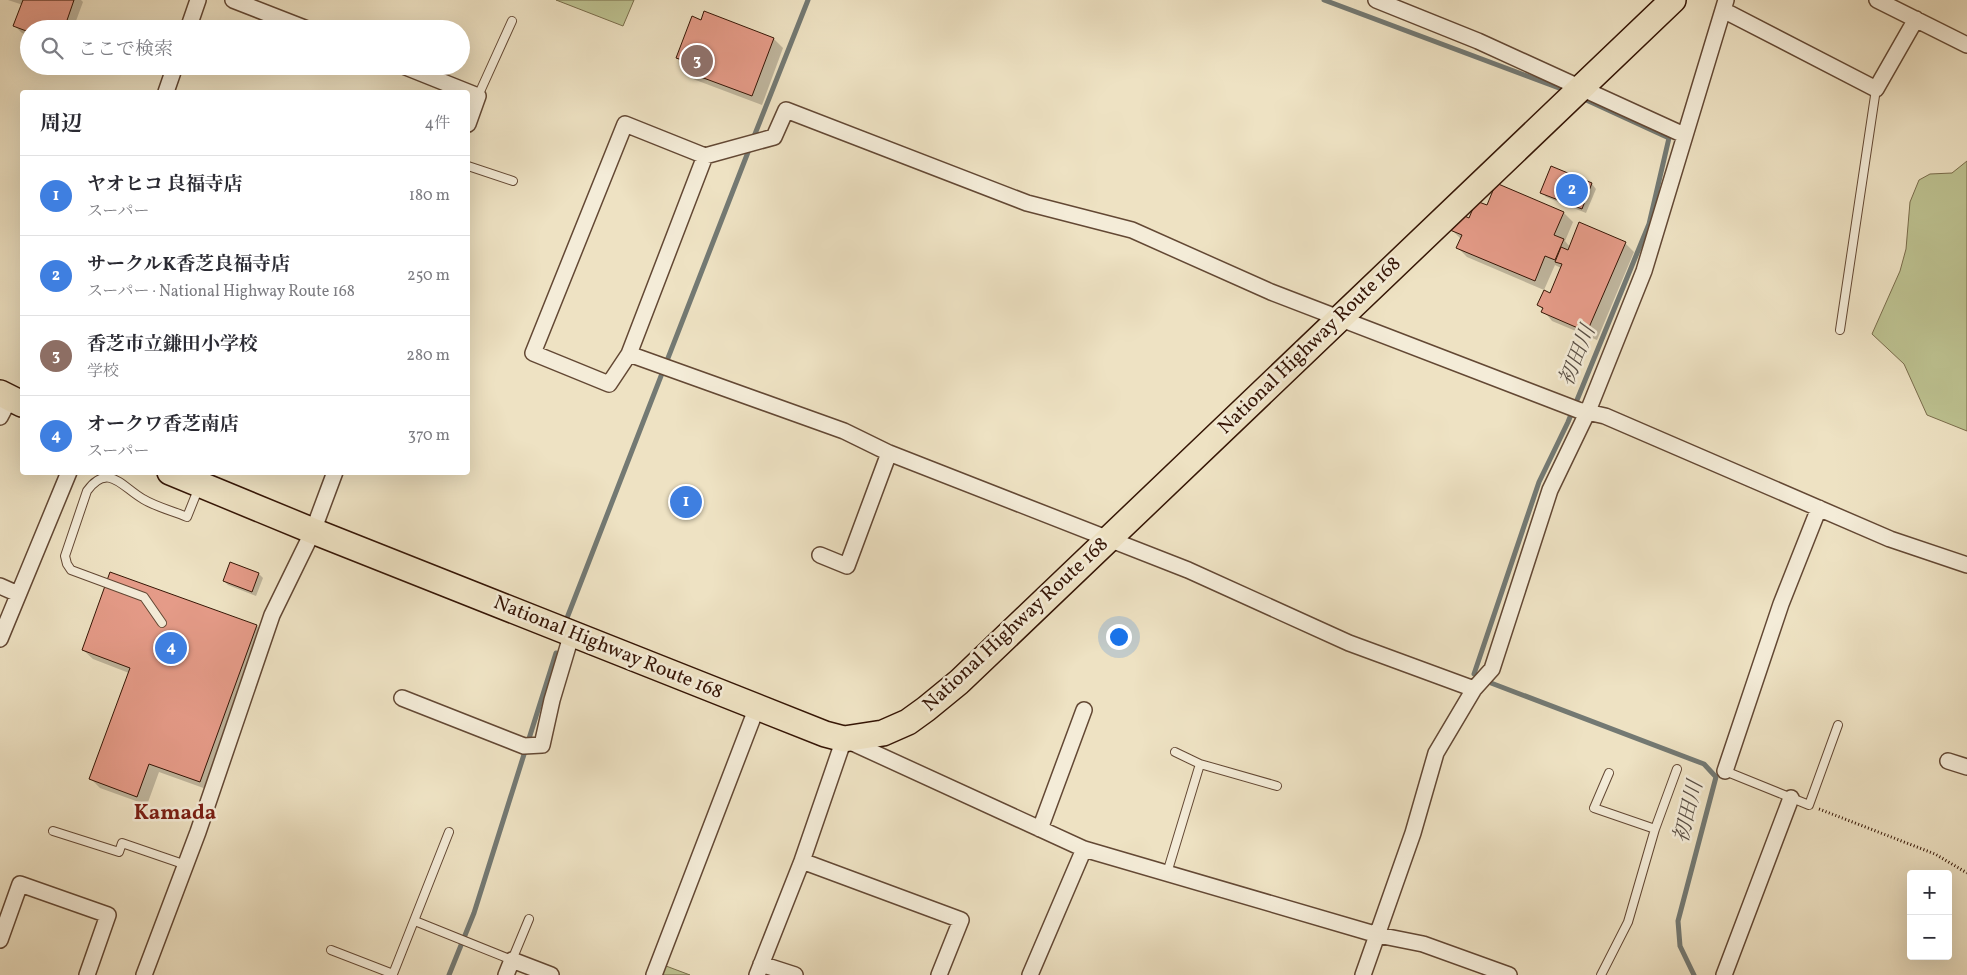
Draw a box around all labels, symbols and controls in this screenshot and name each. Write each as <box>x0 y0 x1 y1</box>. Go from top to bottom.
search box <box>20 20 470 75</box>
icon: search <box>38 34 66 62</box>
text: ここで検索 <box>78 37 173 63</box>
pin: 3 <box>681 42 713 80</box>
text: 周辺 <box>40 110 82 139</box>
text: 4件 <box>424 113 450 135</box>
pin: 2 <box>1556 171 1588 209</box>
text: ヤオヒコ 良福寺店 <box>87 172 243 198</box>
text: 1 <box>53 185 59 207</box>
text: 180 m <box>409 185 450 207</box>
text: スーパー <box>87 201 149 223</box>
street label: National Highway Route 168 <box>1212 251 1408 441</box>
text: サークルK香芝良福寺店 <box>87 252 290 278</box>
text: 2 <box>52 265 60 287</box>
text: 250 m <box>407 265 450 287</box>
text: スーパー · National Highway Route 168 <box>87 281 355 303</box>
water label: 初田川 <box>1553 320 1604 391</box>
text: 香芝市立鎌田小学校 <box>87 332 258 358</box>
text: 3 <box>52 345 60 367</box>
text: 280 m <box>406 345 450 367</box>
text: 学校 <box>87 361 119 383</box>
text: オークワ香芝南店 <box>87 412 239 438</box>
text: 4 <box>51 425 61 447</box>
text: 370 m <box>408 425 450 447</box>
text: スーパー <box>87 441 149 463</box>
pin: 1 <box>670 483 702 521</box>
street label: National Highway Route 168 <box>917 531 1115 719</box>
street label: National Highway Route 168 <box>489 589 727 707</box>
your location <box>1106 624 1132 650</box>
pin: 4 <box>155 629 187 667</box>
water label: 初田川 <box>1667 776 1711 846</box>
district label: Kamada <box>134 799 216 828</box>
map controls <box>1907 870 1952 960</box>
button: + <box>1907 870 1952 915</box>
button: − <box>1907 915 1952 960</box>

